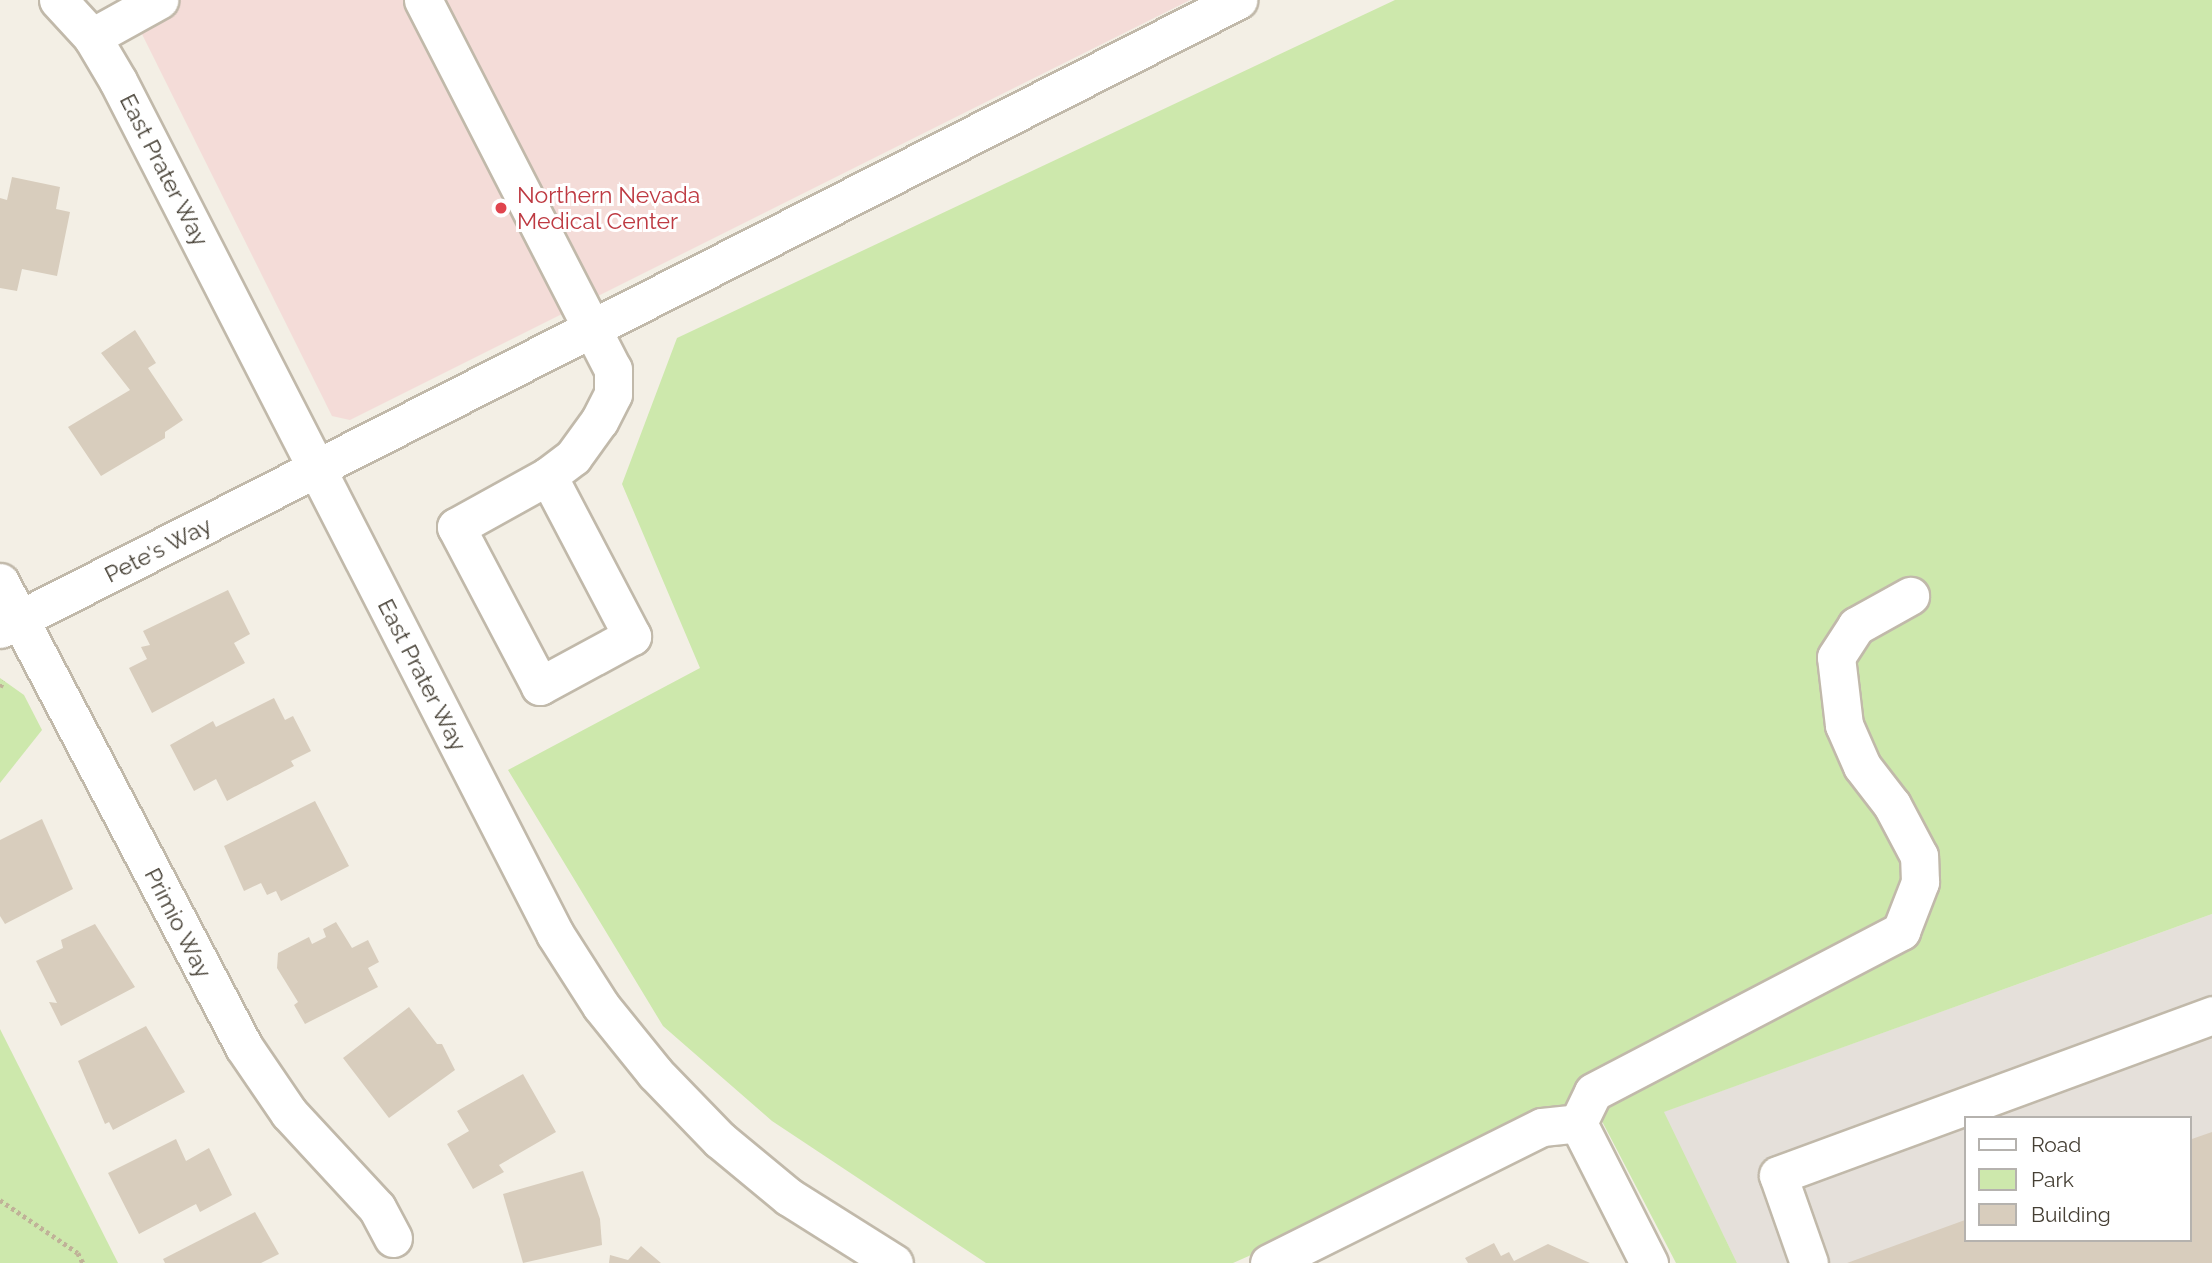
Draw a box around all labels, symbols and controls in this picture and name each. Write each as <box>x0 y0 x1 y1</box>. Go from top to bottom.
street label: East Prater Way <box>113 89 215 251</box>
place label: Northern Nevada Medical Center <box>517 181 700 235</box>
marker: Northern Nevada Medical Center <box>491 198 511 218</box>
street label: Pete's Way <box>100 511 216 589</box>
street label: East Prater Way <box>371 594 473 756</box>
street label: Primio Way <box>138 863 218 983</box>
legend <box>1964 1116 2191 1242</box>
text: Road <box>2031 1132 2081 1157</box>
text: Park <box>2031 1167 2074 1192</box>
text: Building <box>2031 1202 2111 1227</box>

